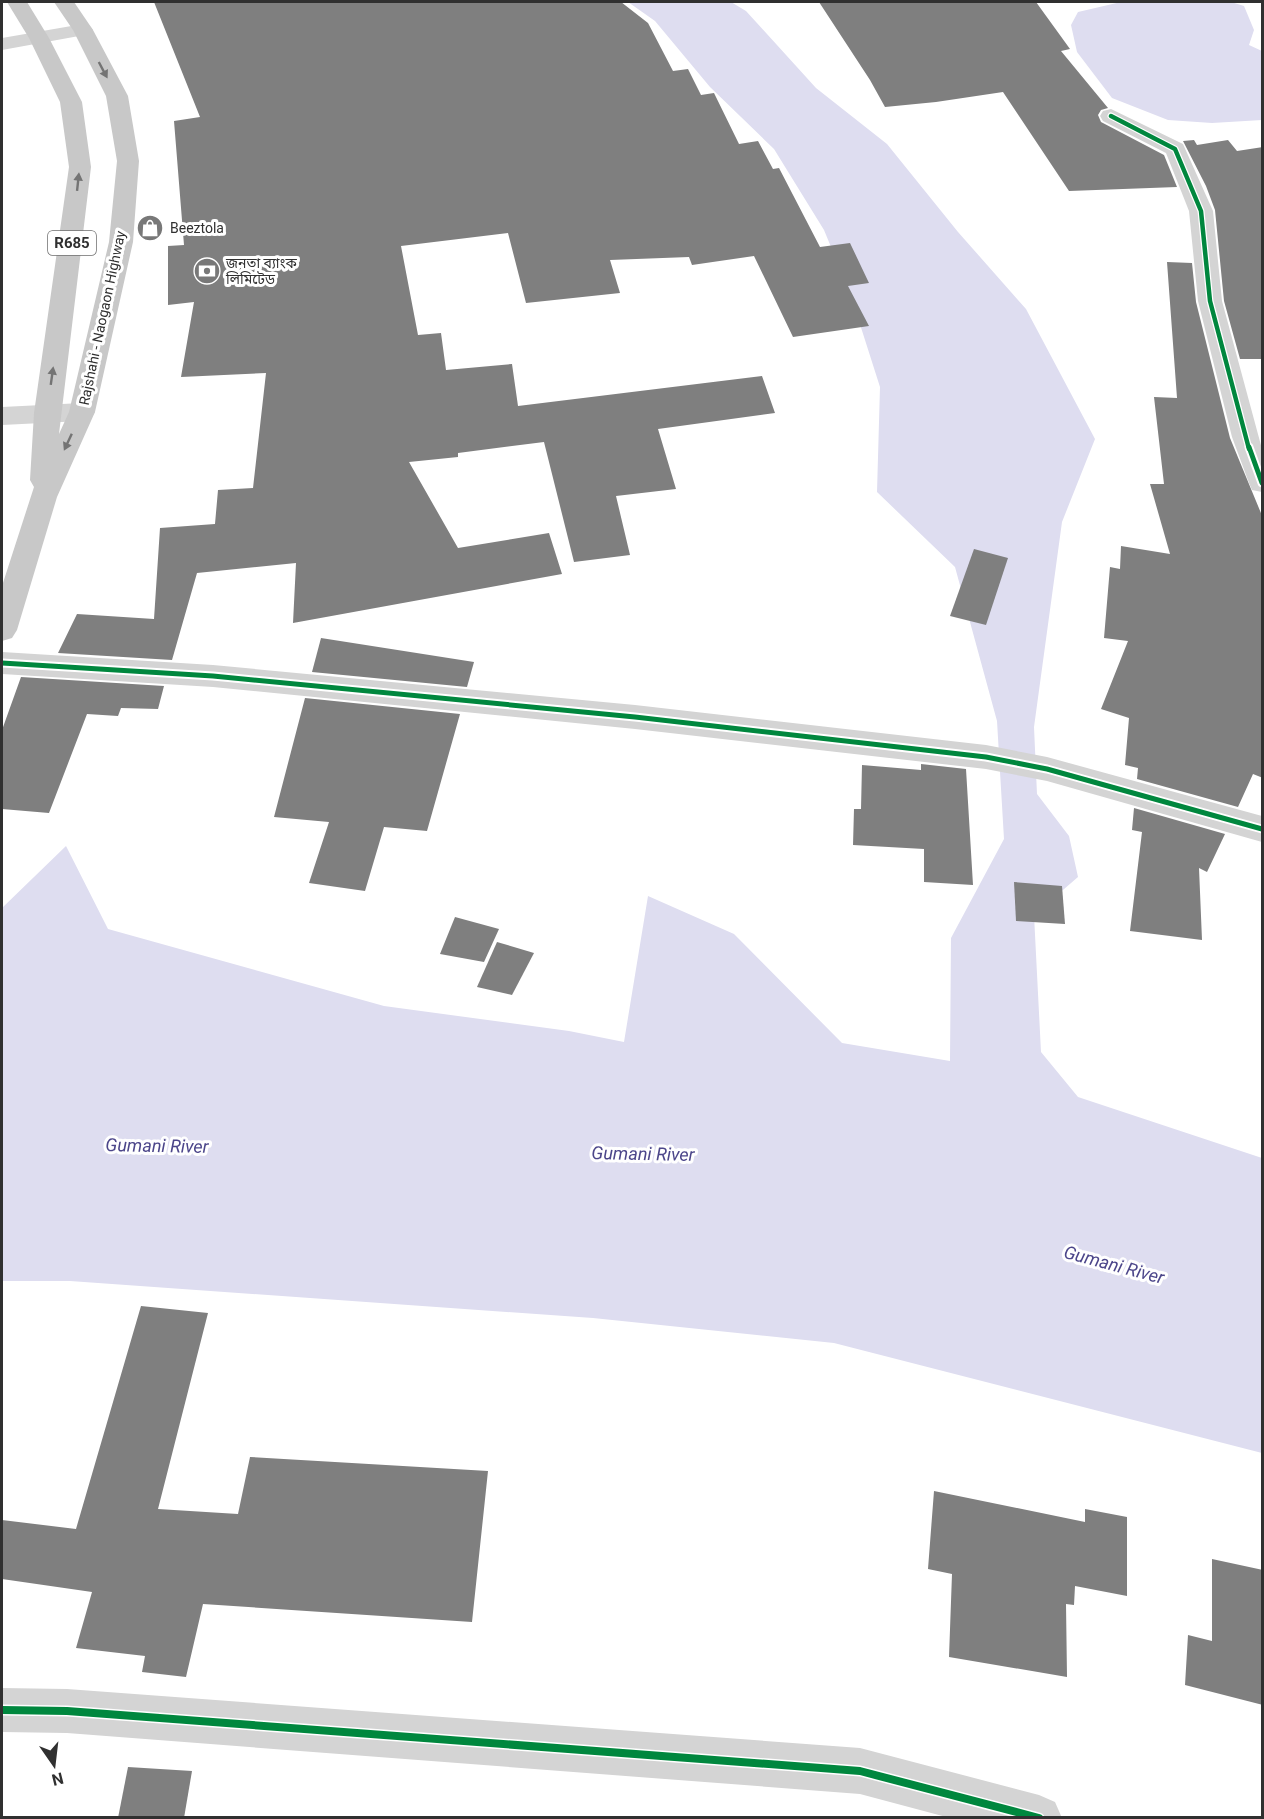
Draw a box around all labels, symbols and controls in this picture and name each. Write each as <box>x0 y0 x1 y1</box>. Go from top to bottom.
one-way arrow <box>99 62 108 79</box>
one-way arrow <box>73 173 83 192</box>
shop icon: Beeztola <box>135 213 165 243</box>
place label: Beeztola <box>170 220 224 236</box>
street label: Rajshahi - Naogaon Highway <box>76 229 128 407</box>
road number: R685 <box>48 231 96 255</box>
place label: জনতা ব্যাংক লিমিটেড <box>225 255 298 287</box>
bank icon: জনতা ব্যাংক লিমিটেড <box>192 256 222 286</box>
one-way arrow <box>48 366 57 385</box>
one-way arrow <box>63 434 73 452</box>
water label: Gumani River <box>105 1134 210 1157</box>
water label: Gumani River <box>591 1142 696 1165</box>
water label: Gumani River <box>1062 1241 1168 1288</box>
north arrow <box>24 1735 84 1795</box>
text: N <box>50 1768 65 1790</box>

